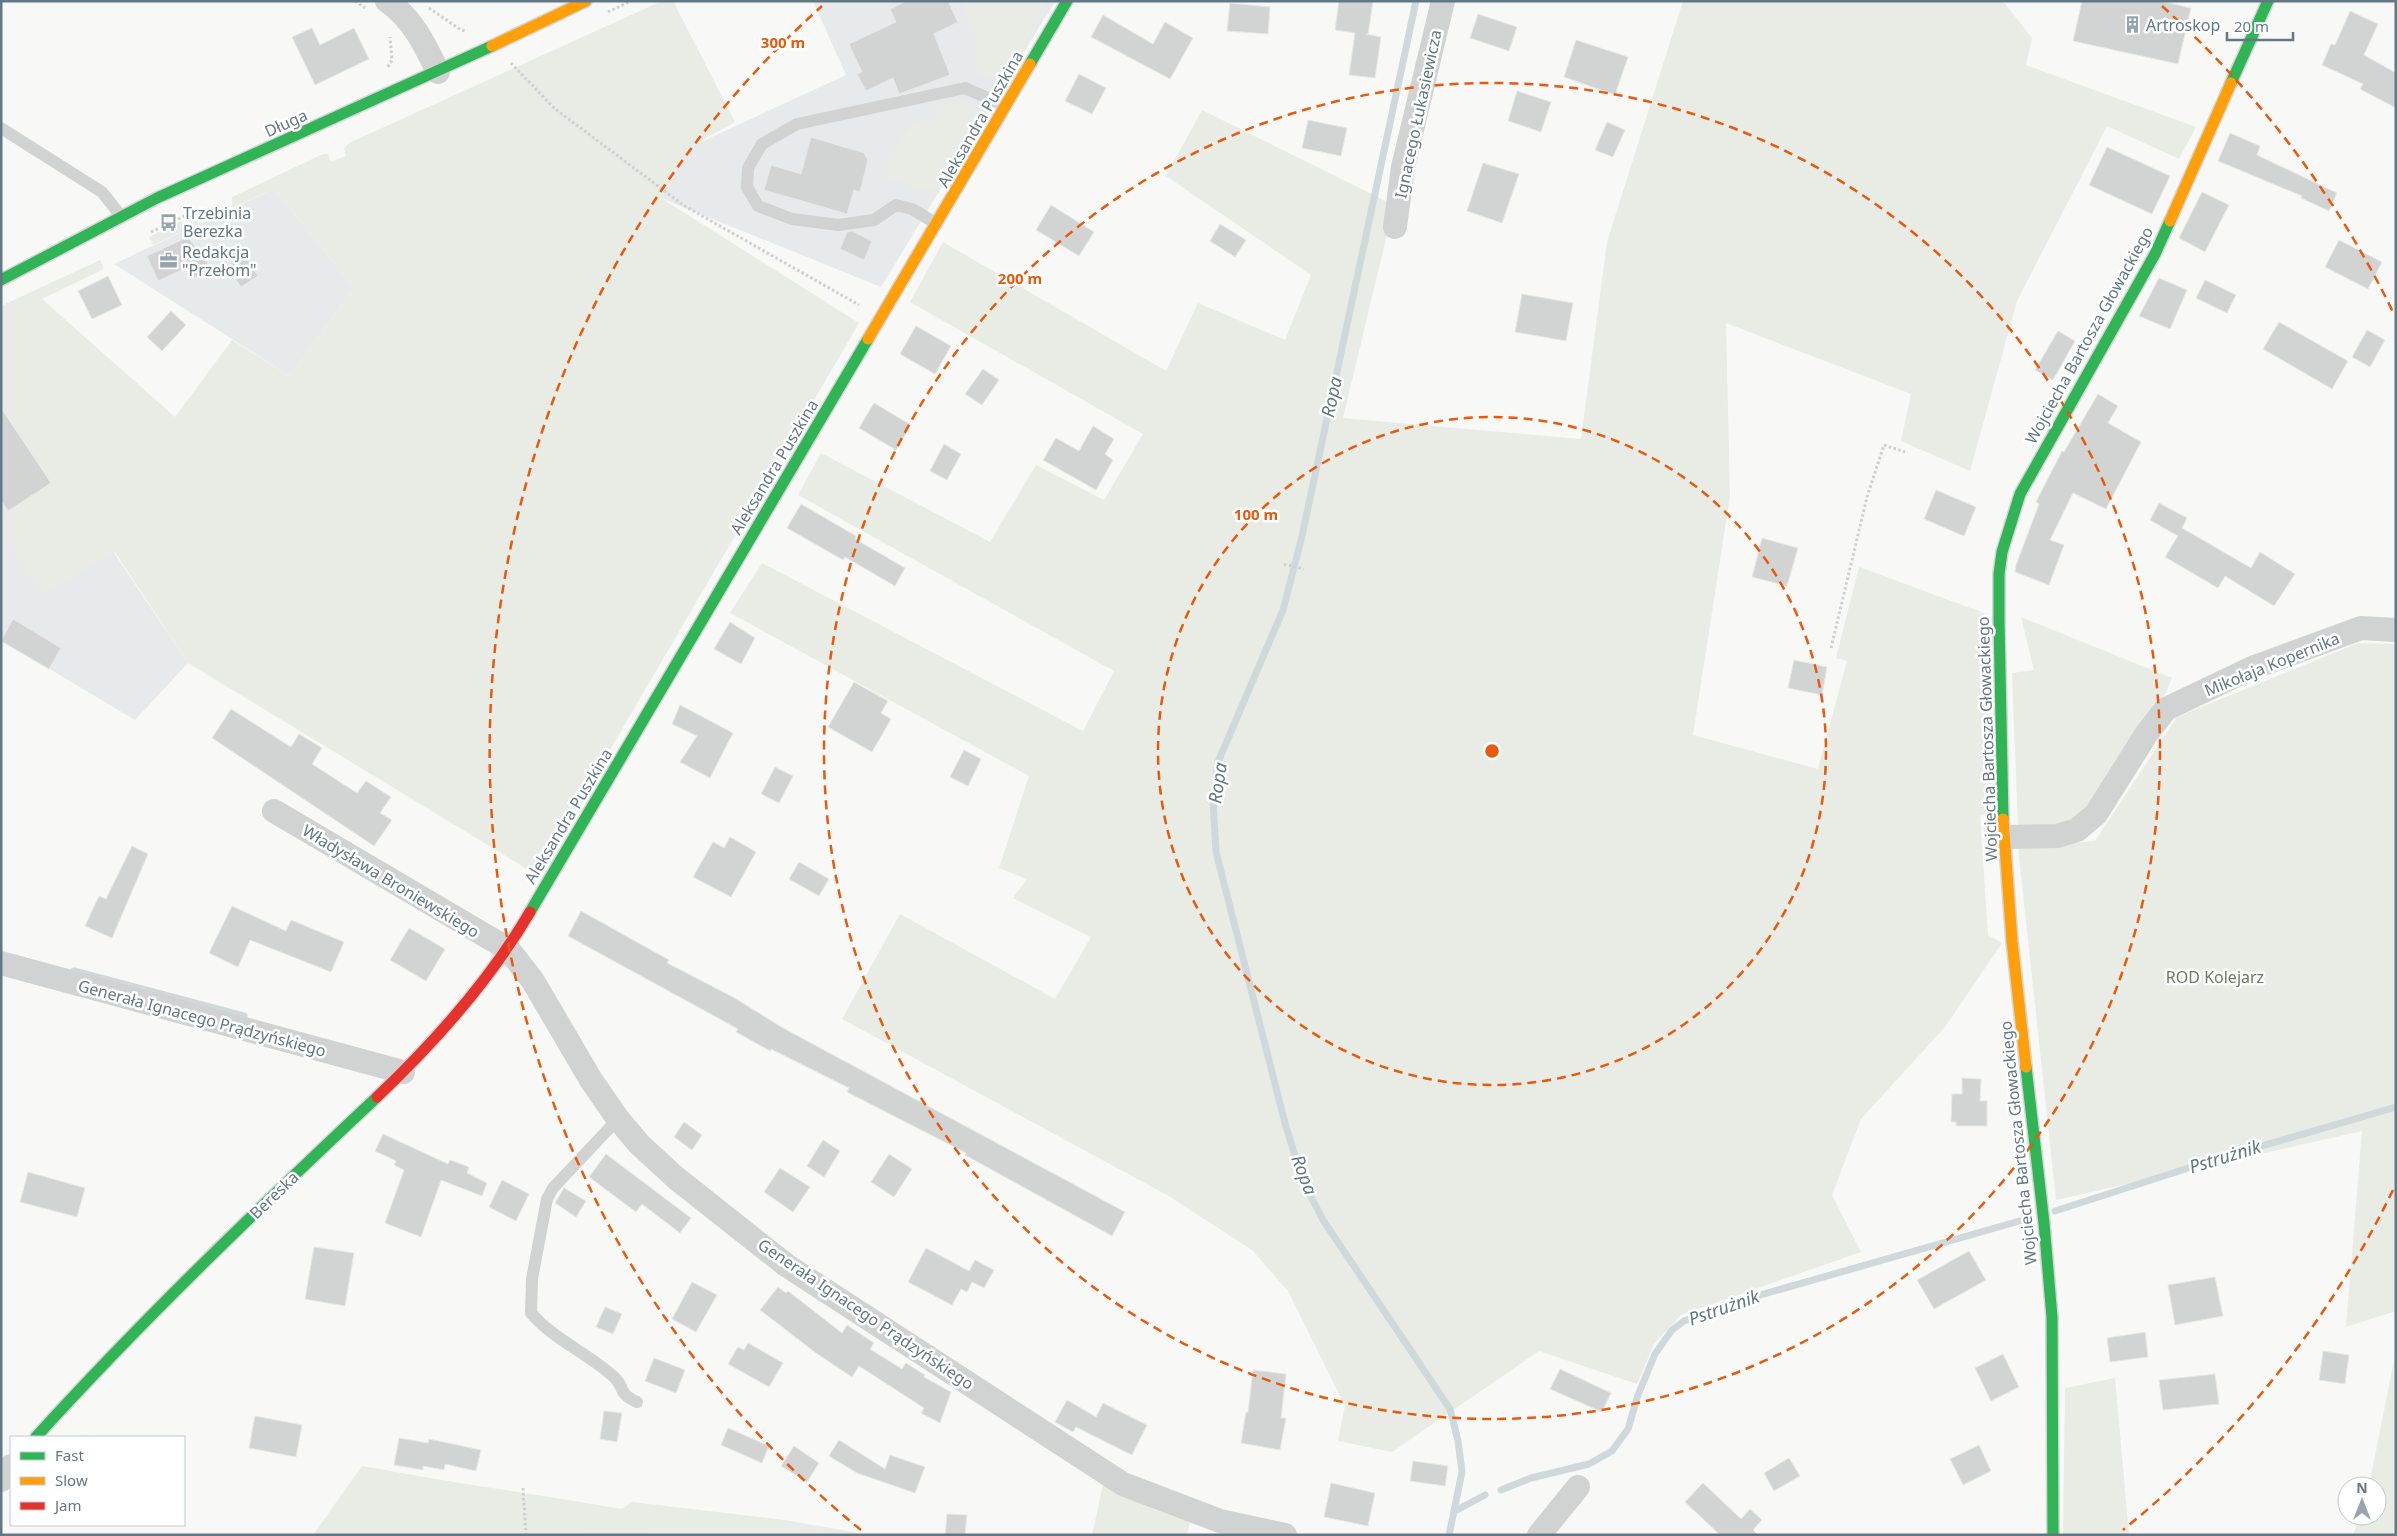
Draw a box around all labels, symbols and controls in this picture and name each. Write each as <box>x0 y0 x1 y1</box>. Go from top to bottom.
scale bar <box>2227 10 2293 42</box>
place label: Artroskop <box>2146 14 2220 36</box>
building icon: Artroskop <box>2122 15 2142 35</box>
text: 20 m <box>2234 16 2269 36</box>
street label: Ignacego Łukasiewicza <box>1389 28 1447 200</box>
text: 300 m <box>761 32 805 52</box>
street label: Aleksandra Puszkina <box>932 47 1028 191</box>
street label: Długa <box>261 104 311 142</box>
place label: Trzebinia Berezka <box>183 202 251 242</box>
bus stop icon: Trzebinia Berezka <box>159 212 179 232</box>
street label: Wojciecha Bartosza Głowackiego <box>2020 222 2158 448</box>
place label: Redakcja "Przełom" <box>182 241 257 281</box>
office icon: Redakcja "Przełom" <box>158 251 178 271</box>
text: 200 m <box>998 268 1042 288</box>
water label: Ropa <box>1315 374 1347 419</box>
street label: Aleksandra Puszkina <box>725 395 823 539</box>
text: 100 m <box>1234 504 1278 524</box>
street label: Wojciecha Bartosza Głowackiego <box>1972 616 2002 862</box>
street label: Mikołaja Kopernika <box>2201 627 2343 701</box>
centre of rings <box>1483 742 1501 760</box>
street label: Aleksandra Puszkina <box>519 744 617 888</box>
water label: Ropa <box>1202 761 1232 805</box>
street label: Władysława Broniewskiego <box>298 819 484 943</box>
park label: ROD Kolejarz <box>2166 966 2264 988</box>
street label: Generała Ignacego Prądzyńskiego <box>76 974 328 1062</box>
street label: Wojciecha Bartosza Głowackiego <box>1994 1020 2042 1266</box>
water label: Pstrużnik <box>2186 1134 2264 1178</box>
water label: Ropa <box>1286 1151 1323 1198</box>
street label: Bereska <box>245 1166 303 1224</box>
street label: Generała Ignacego Prądzyńskiego <box>754 1233 978 1395</box>
water label: Pstrużnik <box>1685 1283 1763 1330</box>
legend <box>10 1436 185 1526</box>
text: Fast <box>55 1445 84 1465</box>
text: Slow <box>55 1470 88 1490</box>
north arrow <box>2337 1476 2387 1526</box>
text: N <box>2356 1478 2368 1497</box>
text: Jam <box>53 1495 82 1515</box>

